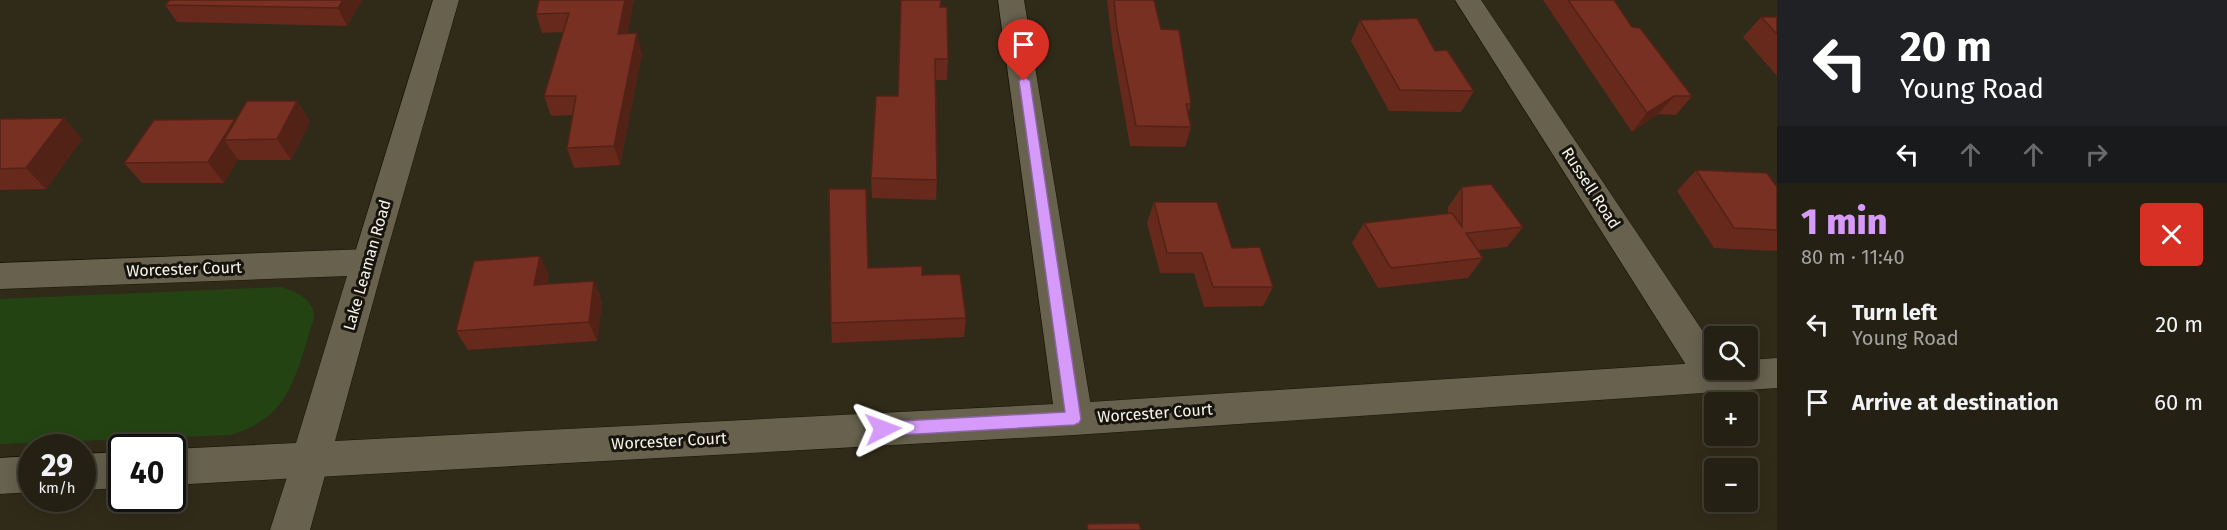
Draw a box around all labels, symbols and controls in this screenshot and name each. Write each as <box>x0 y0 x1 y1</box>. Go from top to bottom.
pin <box>998 19 1049 81</box>
text: 20 m <box>1900 22 1992 72</box>
icon: left <box>1801 24 1879 102</box>
icon: arrive <box>1007 28 1040 61</box>
text: Young Road <box>1900 73 2044 105</box>
icon: left <box>1891 138 1924 171</box>
icon: ahead <box>1954 138 1987 171</box>
icon: ahead <box>2017 138 2050 171</box>
icon: right <box>2080 138 2113 171</box>
street label: Russell Road <box>1558 144 1624 232</box>
street label: Lake Leaman Road <box>339 197 395 333</box>
text: 1 min <box>1801 200 1887 244</box>
button: close <box>2140 203 2203 266</box>
text: 80 m · 11:40 <box>1801 245 1905 269</box>
street label: Worcester Court <box>126 257 242 281</box>
text: Turn left <box>1852 299 1937 326</box>
icon: left <box>1801 308 1834 341</box>
text: 20 m <box>2155 311 2203 338</box>
map controls <box>1704 326 1758 512</box>
button: search <box>1704 326 1758 380</box>
text: Young Road <box>1852 326 1959 350</box>
icon: arrive <box>1801 386 1834 419</box>
text: Arrive at destination <box>1852 389 2059 416</box>
text: 60 m <box>2154 389 2203 416</box>
button: + <box>1704 392 1758 446</box>
position arrow <box>851 397 915 461</box>
street label: Worcester Court <box>1097 399 1214 427</box>
street label: Worcester Court <box>611 428 727 454</box>
speed limit sign: 40 <box>108 434 186 512</box>
text: 29 <box>41 448 73 484</box>
button: − <box>1704 458 1758 512</box>
text: km/h <box>38 479 76 497</box>

